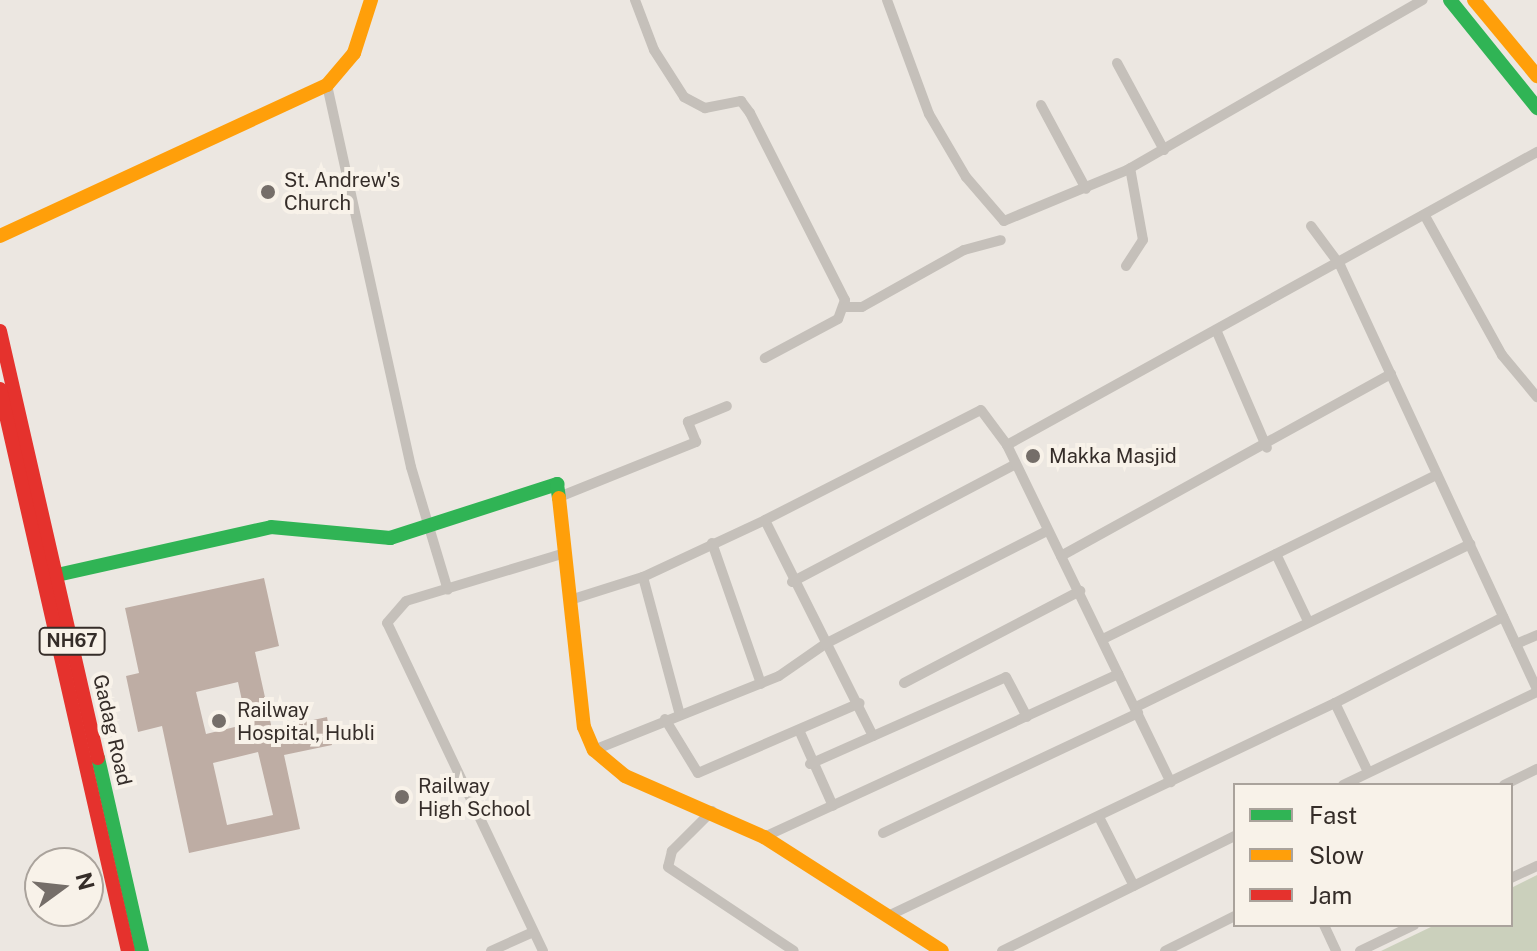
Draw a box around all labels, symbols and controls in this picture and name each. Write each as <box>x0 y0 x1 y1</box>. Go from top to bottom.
place label: St. Andrew's Church <box>284 168 400 215</box>
marker: St. Andrew's Church <box>259 183 277 201</box>
place label: Makka Masjid <box>1049 444 1177 468</box>
marker: Makka Masjid <box>1024 447 1042 465</box>
road number: NH67 <box>38 627 106 655</box>
street label: Gadag Road <box>88 672 136 788</box>
place label: Railway Hospital, Hubli <box>237 698 375 745</box>
marker: Railway Hospital, Hubli <box>208 710 230 732</box>
place label: Railway High School <box>418 774 531 821</box>
legend <box>1233 783 1513 927</box>
marker: Railway High School <box>393 788 411 806</box>
text: Fast <box>1309 801 1357 829</box>
text: Slow <box>1309 841 1364 869</box>
north arrow <box>24 847 104 927</box>
text: N <box>70 870 100 893</box>
text: Jam <box>1309 881 1352 909</box>

